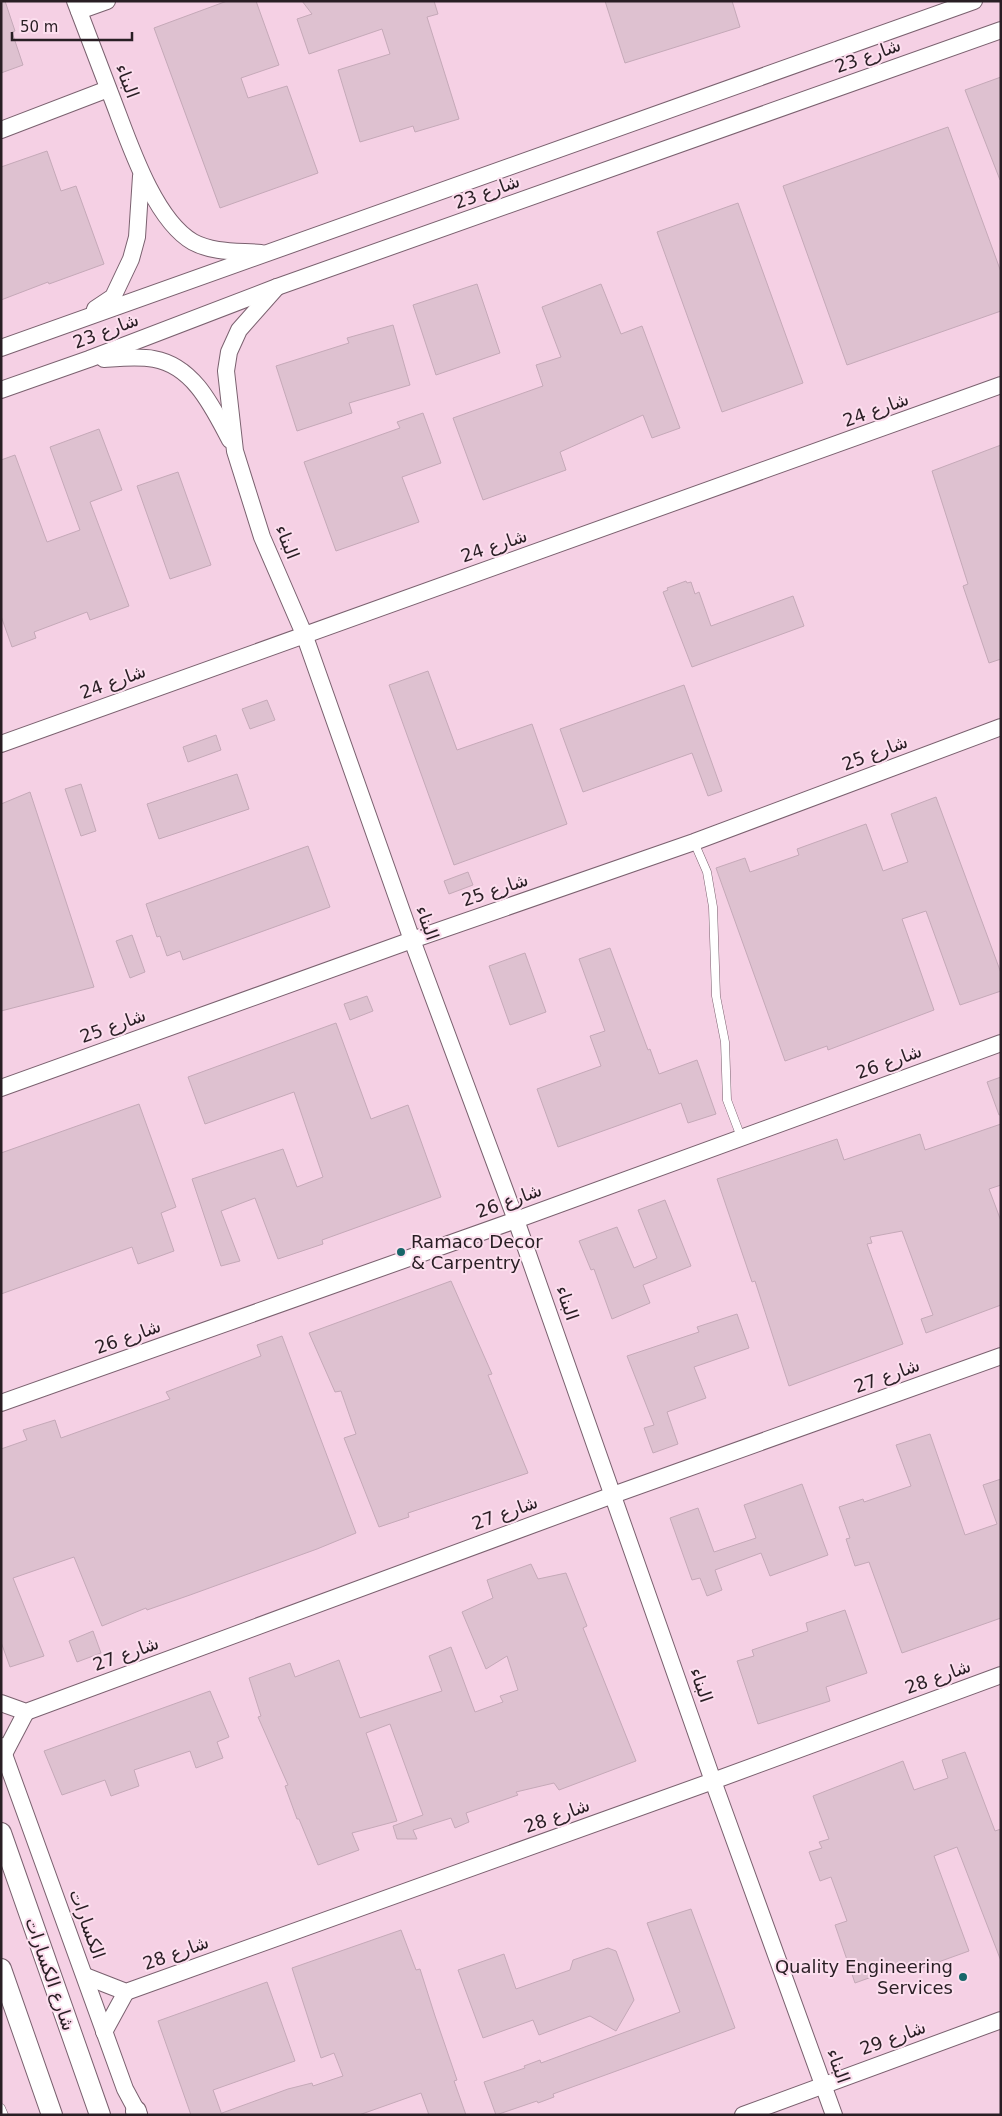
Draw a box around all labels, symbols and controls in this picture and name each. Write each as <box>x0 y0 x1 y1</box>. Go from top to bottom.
scale bar <box>12 10 132 42</box>
text: 50 m <box>20 18 58 36</box>
street label: شارع 23 <box>832 34 904 78</box>
street label: البناء <box>111 61 144 101</box>
street label: شارع 23 <box>451 170 523 214</box>
street label: شارع 23 <box>70 308 142 354</box>
street label: شارع 24 <box>840 388 912 432</box>
street label: البناء <box>271 522 304 562</box>
street label: شارع 24 <box>458 524 530 568</box>
street label: شارع 24 <box>77 660 149 704</box>
street label: شارع 25 <box>839 730 911 776</box>
street label: شارع 25 <box>459 868 531 912</box>
street label: البناء <box>412 903 443 943</box>
street label: شارع 25 <box>77 1004 149 1048</box>
street label: شارع 26 <box>853 1040 925 1084</box>
street label: شارع 26 <box>473 1179 545 1223</box>
place label: Ramaco Decor & Carpentry <box>411 1231 543 1273</box>
marker: Ramaco Decor & Carpentry <box>395 1246 407 1258</box>
street label: البناء <box>552 1283 583 1323</box>
street label: شارع 26 <box>92 1315 164 1359</box>
street label: شارع 27 <box>851 1354 923 1398</box>
street label: شارع 27 <box>469 1491 541 1535</box>
street label: شارع 27 <box>90 1632 162 1676</box>
street label: شارع 28 <box>902 1655 974 1699</box>
street label: البناء <box>686 1665 717 1705</box>
street label: شارع 28 <box>521 1794 593 1838</box>
street label: الكسارات <box>65 1886 110 1962</box>
street label: شارع الكسارات <box>20 1914 80 2034</box>
street label: شارع 28 <box>140 1931 212 1975</box>
place label: Quality Engineering Services <box>775 1956 953 1998</box>
marker: Quality Engineering Services <box>957 1971 969 1983</box>
street label: شارع 29 <box>857 2016 929 2060</box>
street label: البناء <box>823 2046 854 2086</box>

